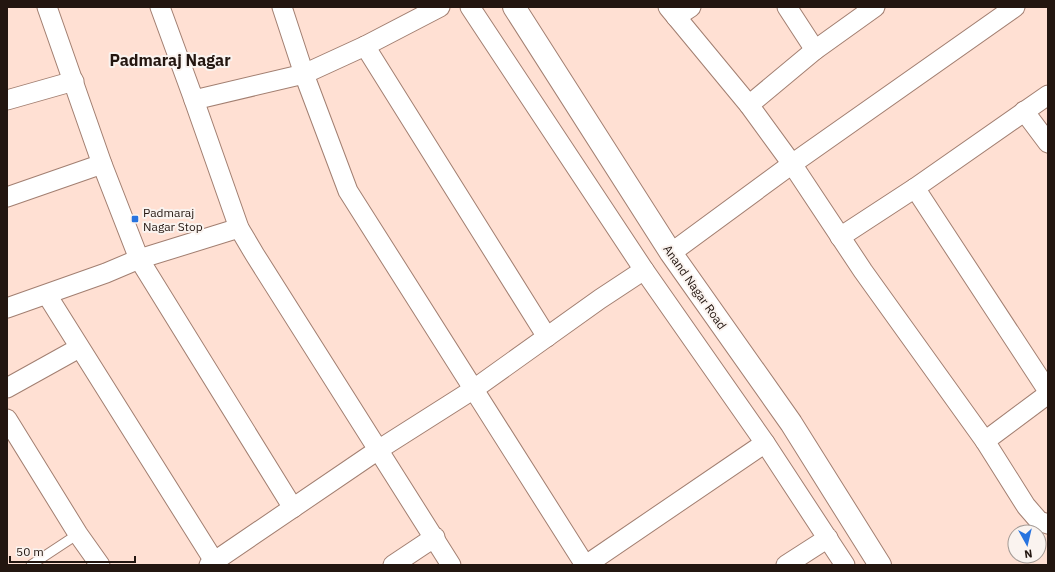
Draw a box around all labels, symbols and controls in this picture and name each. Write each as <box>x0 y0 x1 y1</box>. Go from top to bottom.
district label: Padmaraj Nagar <box>109 50 231 70</box>
place label: Padmaraj Nagar Stop <box>143 205 203 234</box>
marker: Padmaraj Nagar Stop <box>130 214 140 224</box>
street label: Anand Nagar Road <box>660 242 730 332</box>
north arrow <box>1007 524 1047 564</box>
scale bar <box>10 538 135 564</box>
text: 50 m <box>16 544 44 559</box>
text: N <box>1023 546 1033 561</box>

